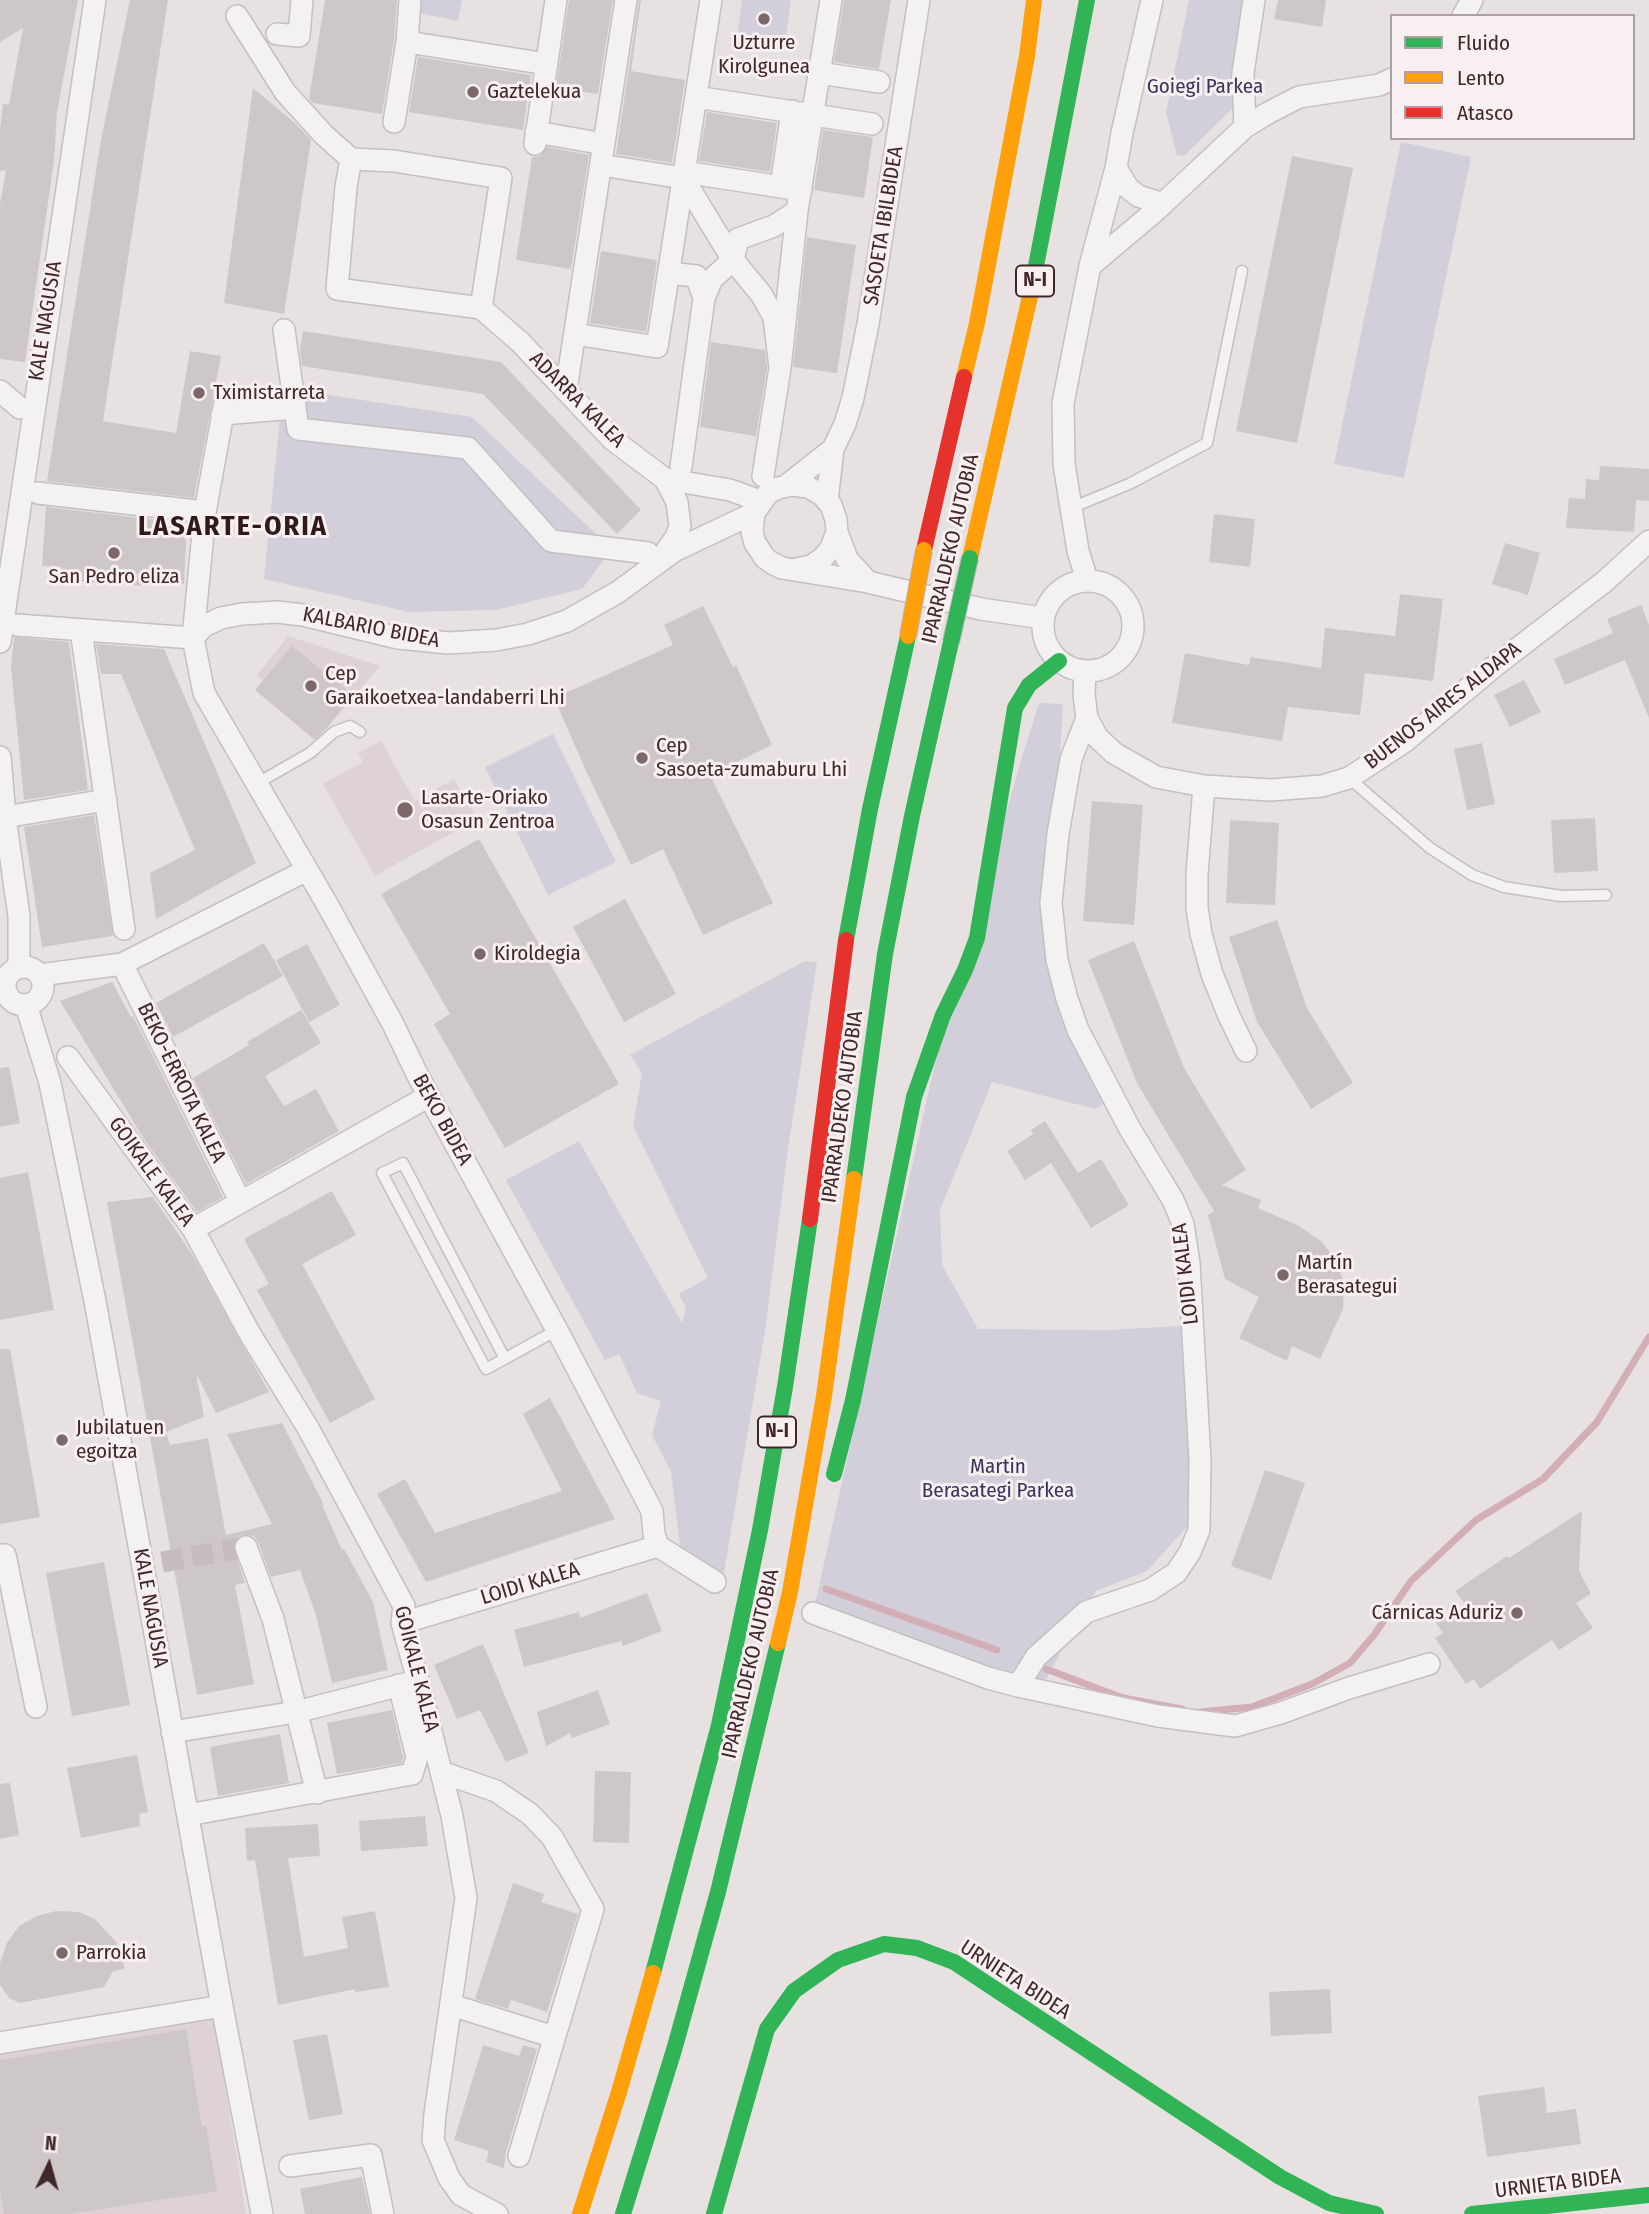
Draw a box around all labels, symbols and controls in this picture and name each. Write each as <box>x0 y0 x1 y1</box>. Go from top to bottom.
marker: Uzturre Kirolgunea <box>756 11 772 27</box>
legend <box>1390 14 1635 140</box>
place label: Uzturre Kirolgunea <box>718 30 810 80</box>
text: Fluido <box>1457 30 1510 56</box>
text: Lento <box>1457 65 1505 91</box>
park label: Goiegi Parkea <box>1147 74 1263 100</box>
place label: Gaztelekua <box>487 79 581 105</box>
marker: Gaztelekua <box>465 84 481 100</box>
text: Atasco <box>1457 100 1514 126</box>
street label: SASOETA IBILBIDEA <box>859 144 909 308</box>
street label: KALE NAGUSIA <box>24 259 68 383</box>
road number: N-I <box>1016 266 1054 296</box>
street label: ADARRA KALEA <box>524 347 630 453</box>
place label: Tximistarreta <box>213 380 325 406</box>
marker: Tximistarreta <box>191 385 207 401</box>
street label: IPARRALDEKO AUTOBIA <box>917 452 985 646</box>
district label: LASARTE-ORIA <box>139 510 327 544</box>
marker: San Pedro eliza <box>106 545 122 561</box>
place label: San Pedro eliza <box>49 564 179 590</box>
street label: KALBARIO BIDEA <box>300 602 442 654</box>
street label: BUENOS AIRES ALDAPA <box>1360 637 1526 775</box>
place label: Cep Garaikoetxea-landaberri Lhi <box>325 661 565 711</box>
marker: Cep Garaikoetxea-landaberri Lhi <box>303 678 319 694</box>
place label: Cep Sasoeta-zumaburu Lhi <box>656 733 847 783</box>
marker: Cep Sasoeta-zumaburu Lhi <box>634 750 650 766</box>
place label: Lasarte-Oriako Osasun Zentroa <box>421 785 555 835</box>
marker: Lasarte-Oriako Osasun Zentroa <box>395 800 415 820</box>
place label: Kiroldegia <box>494 941 581 967</box>
marker: Kiroldegia <box>472 946 488 962</box>
street label: BEKO-ERROTA KALEA <box>131 999 231 1167</box>
street label: IPARRALDEKO AUTOBIA <box>817 1009 869 1205</box>
street label: BEKO BIDEA <box>407 1070 477 1170</box>
street label: GOIKALE KALEA <box>103 1112 199 1232</box>
street label: LOIDI KALEA <box>1167 1222 1205 1326</box>
place label: Martín Berasategui <box>1297 1250 1398 1300</box>
marker: Martín Berasategui <box>1275 1267 1291 1283</box>
place label: Jubilatuen egoitza <box>76 1415 164 1465</box>
road number: N-I <box>758 1416 796 1448</box>
marker: Jubilatuen egoitza <box>54 1432 70 1448</box>
park label: Martin Berasategi Parkea <box>922 1454 1074 1504</box>
street label: KALE NAGUSIA <box>127 1546 173 1670</box>
street label: LOIDI KALEA <box>478 1557 582 1611</box>
street label: IPARRALDEKO AUTOBIA <box>717 1567 785 1761</box>
place label: Cárnicas Aduriz <box>1372 1600 1503 1626</box>
street label: GOIKALE KALEA <box>388 1603 444 1735</box>
marker: Cárnicas Aduriz <box>1509 1605 1525 1621</box>
street label: URNIETA BIDEA <box>955 1935 1075 2025</box>
place label: Parrokia <box>76 1940 147 1966</box>
marker: Parrokia <box>54 1945 70 1961</box>
north arrow <box>14 2130 84 2200</box>
text: N <box>44 2132 58 2156</box>
street label: URNIETA BIDEA <box>1494 2164 1622 2204</box>

